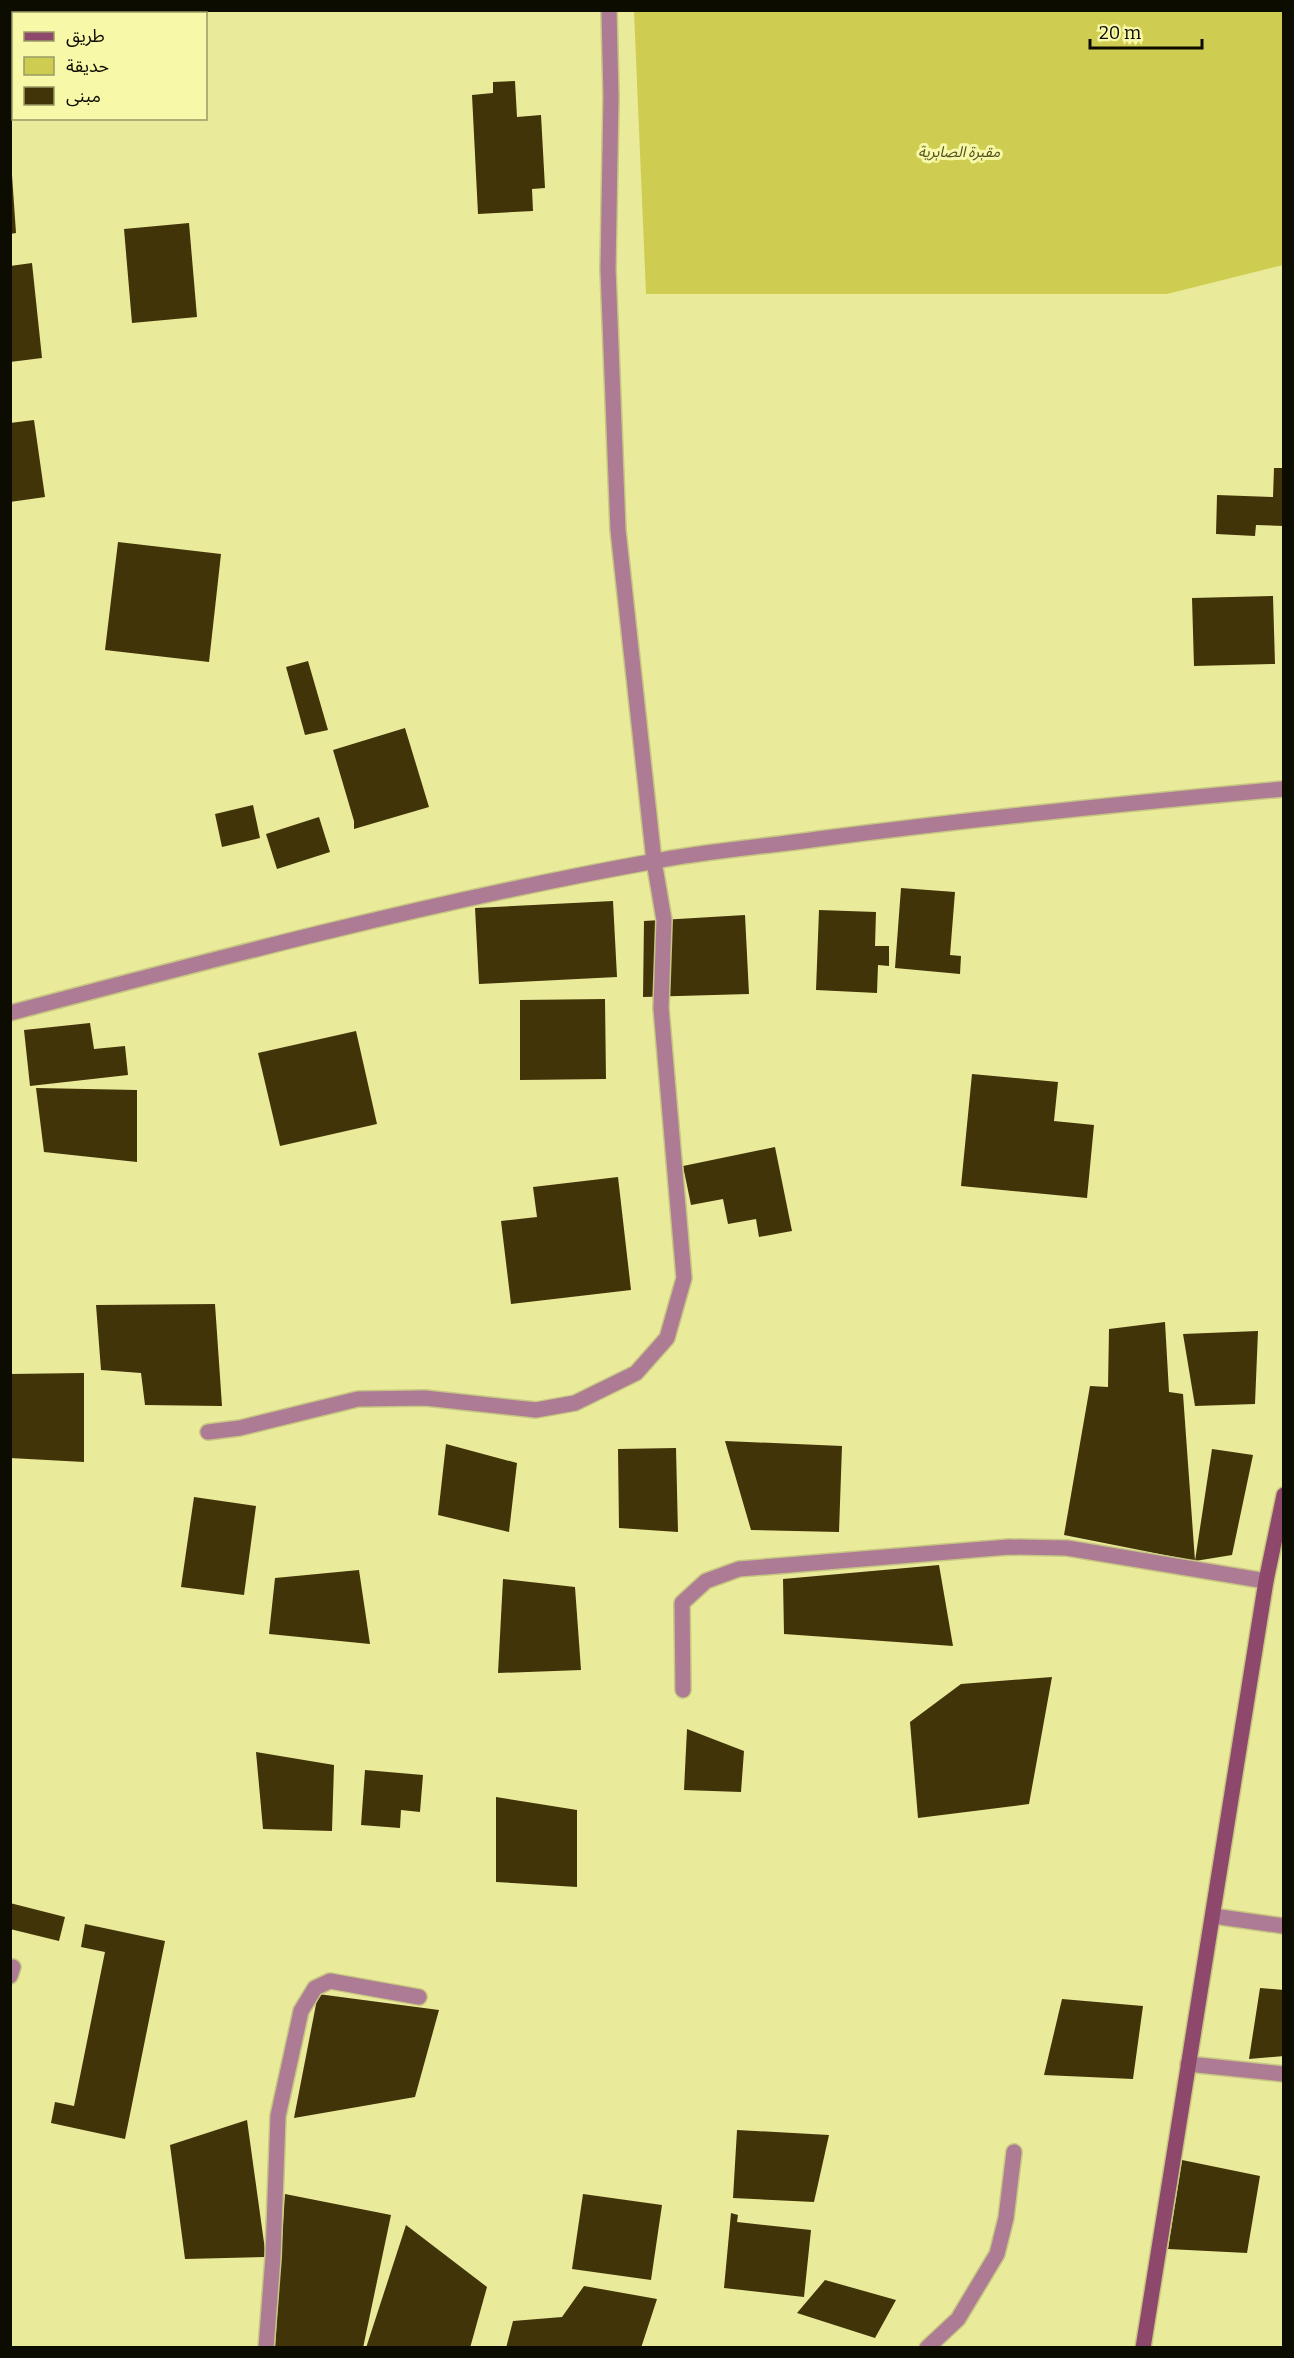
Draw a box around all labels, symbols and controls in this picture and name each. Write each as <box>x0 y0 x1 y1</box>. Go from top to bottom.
legend <box>12 12 207 120</box>
scale bar <box>1090 12 1202 50</box>
text: 20 m <box>1099 22 1141 44</box>
text: طريق <box>66 25 105 47</box>
text: حديقة <box>66 55 109 77</box>
text: مبنى <box>66 85 101 107</box>
park label: مقبرة الصابرية <box>918 143 1000 161</box>

